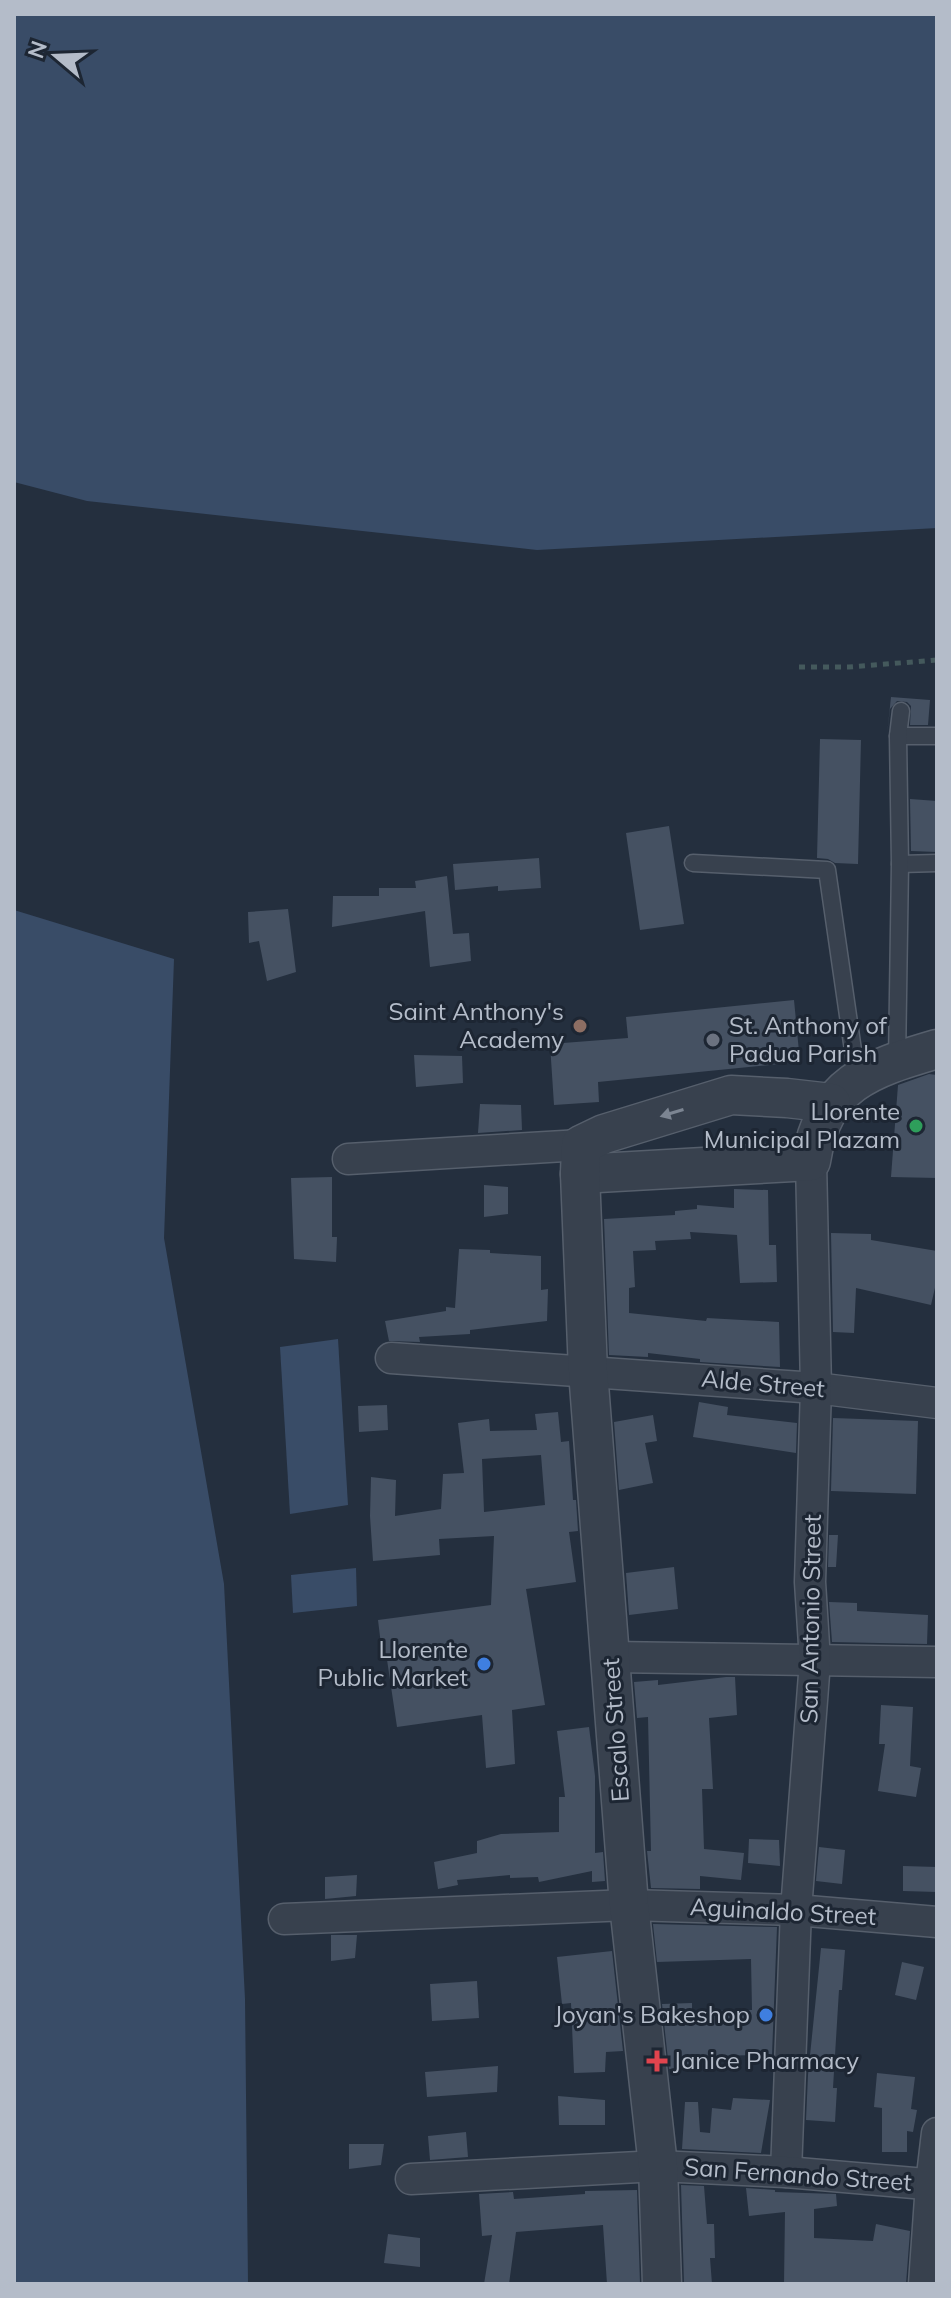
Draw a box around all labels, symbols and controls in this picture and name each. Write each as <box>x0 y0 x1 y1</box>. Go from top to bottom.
north arrow <box>16 16 96 96</box>
text: N <box>21 37 53 62</box>
place label: Saint Anthony's Academy <box>388 996 564 1054</box>
place label: St. Anthony of Padua Parish <box>729 1010 888 1068</box>
marker: Saint Anthony's Academy <box>571 1017 589 1035</box>
marker: St. Anthony of Padua Parish <box>704 1031 722 1049</box>
place label: Llorente Municipal Plazam <box>704 1096 900 1154</box>
one-way arrow <box>660 1107 684 1120</box>
marker: Llorente Municipal Plazam <box>907 1117 925 1135</box>
street label: Alde Street <box>700 1363 826 1403</box>
street label: San Antonio Street <box>793 1514 827 1724</box>
place label: Llorente Public Market <box>318 1634 468 1692</box>
marker: Llorente Public Market <box>475 1655 493 1673</box>
street label: Escalo Street <box>595 1657 635 1803</box>
street label: Aguinaldo Street <box>689 1891 877 1931</box>
place label: Joyan's Bakeshop <box>554 1999 750 2029</box>
marker: Joyan's Bakeshop <box>757 2006 775 2024</box>
place label: Janice Pharmacy <box>673 2045 859 2075</box>
marker: Janice Pharmacy <box>648 2052 666 2070</box>
street label: San Fernando Street <box>683 2151 913 2197</box>

